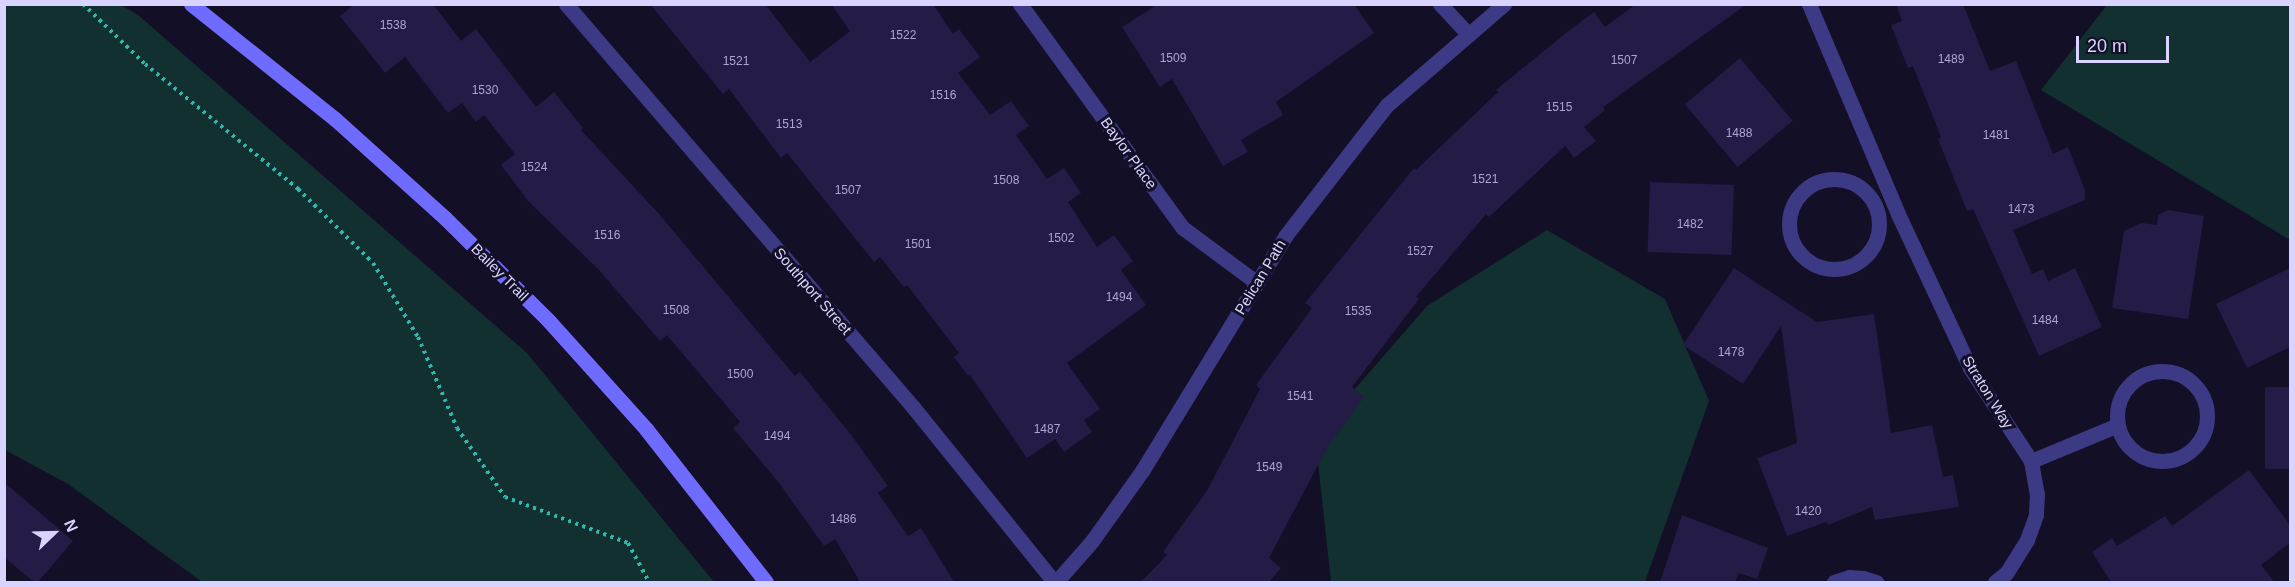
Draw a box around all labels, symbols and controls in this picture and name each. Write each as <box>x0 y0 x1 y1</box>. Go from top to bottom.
house number: 1538 <box>380 19 406 33</box>
scale bar <box>2079 24 2172 62</box>
house number: 1522 <box>890 29 916 43</box>
text: 20 m <box>2087 36 2127 56</box>
house number: 1509 <box>1160 52 1186 66</box>
house number: 1489 <box>1938 53 1964 67</box>
house number: 1507 <box>1611 54 1637 68</box>
house number: 1521 <box>723 55 749 69</box>
house number: 1530 <box>472 84 498 98</box>
house number: 1516 <box>930 89 956 103</box>
house number: 1515 <box>1546 101 1572 115</box>
street label: Baylor Place <box>1097 114 1161 192</box>
house number: 1513 <box>776 118 802 132</box>
house number: 1488 <box>1726 127 1752 141</box>
house number: 1481 <box>1983 129 2009 143</box>
house number: 1524 <box>521 161 547 175</box>
house number: 1521 <box>1472 173 1498 187</box>
house number: 1508 <box>993 174 1019 188</box>
house number: 1507 <box>835 184 861 198</box>
house number: 1473 <box>2008 203 2034 217</box>
house number: 1482 <box>1677 218 1703 232</box>
house number: 1516 <box>594 229 620 243</box>
house number: 1502 <box>1048 232 1074 246</box>
street label: Pelican Path <box>1231 236 1289 318</box>
house number: 1501 <box>905 238 931 252</box>
street label: Bailey Trail <box>468 240 532 304</box>
street label: Southport Street <box>770 244 856 338</box>
house number: 1527 <box>1407 245 1433 259</box>
house number: 1494 <box>1106 291 1132 305</box>
house number: 1508 <box>663 304 689 318</box>
house number: 1535 <box>1345 305 1371 319</box>
house number: 1484 <box>2032 314 2058 328</box>
house number: 1478 <box>1718 346 1744 360</box>
street label: Straton Way <box>1959 352 2017 432</box>
house number: 1500 <box>727 368 753 382</box>
house number: 1541 <box>1287 390 1313 404</box>
house number: 1487 <box>1034 423 1060 437</box>
house number: 1494 <box>764 430 790 444</box>
house number: 1549 <box>1256 461 1282 475</box>
north arrow <box>24 503 84 563</box>
house number: 1420 <box>1795 505 1821 519</box>
house number: 1486 <box>830 513 856 527</box>
text: N <box>61 517 81 534</box>

